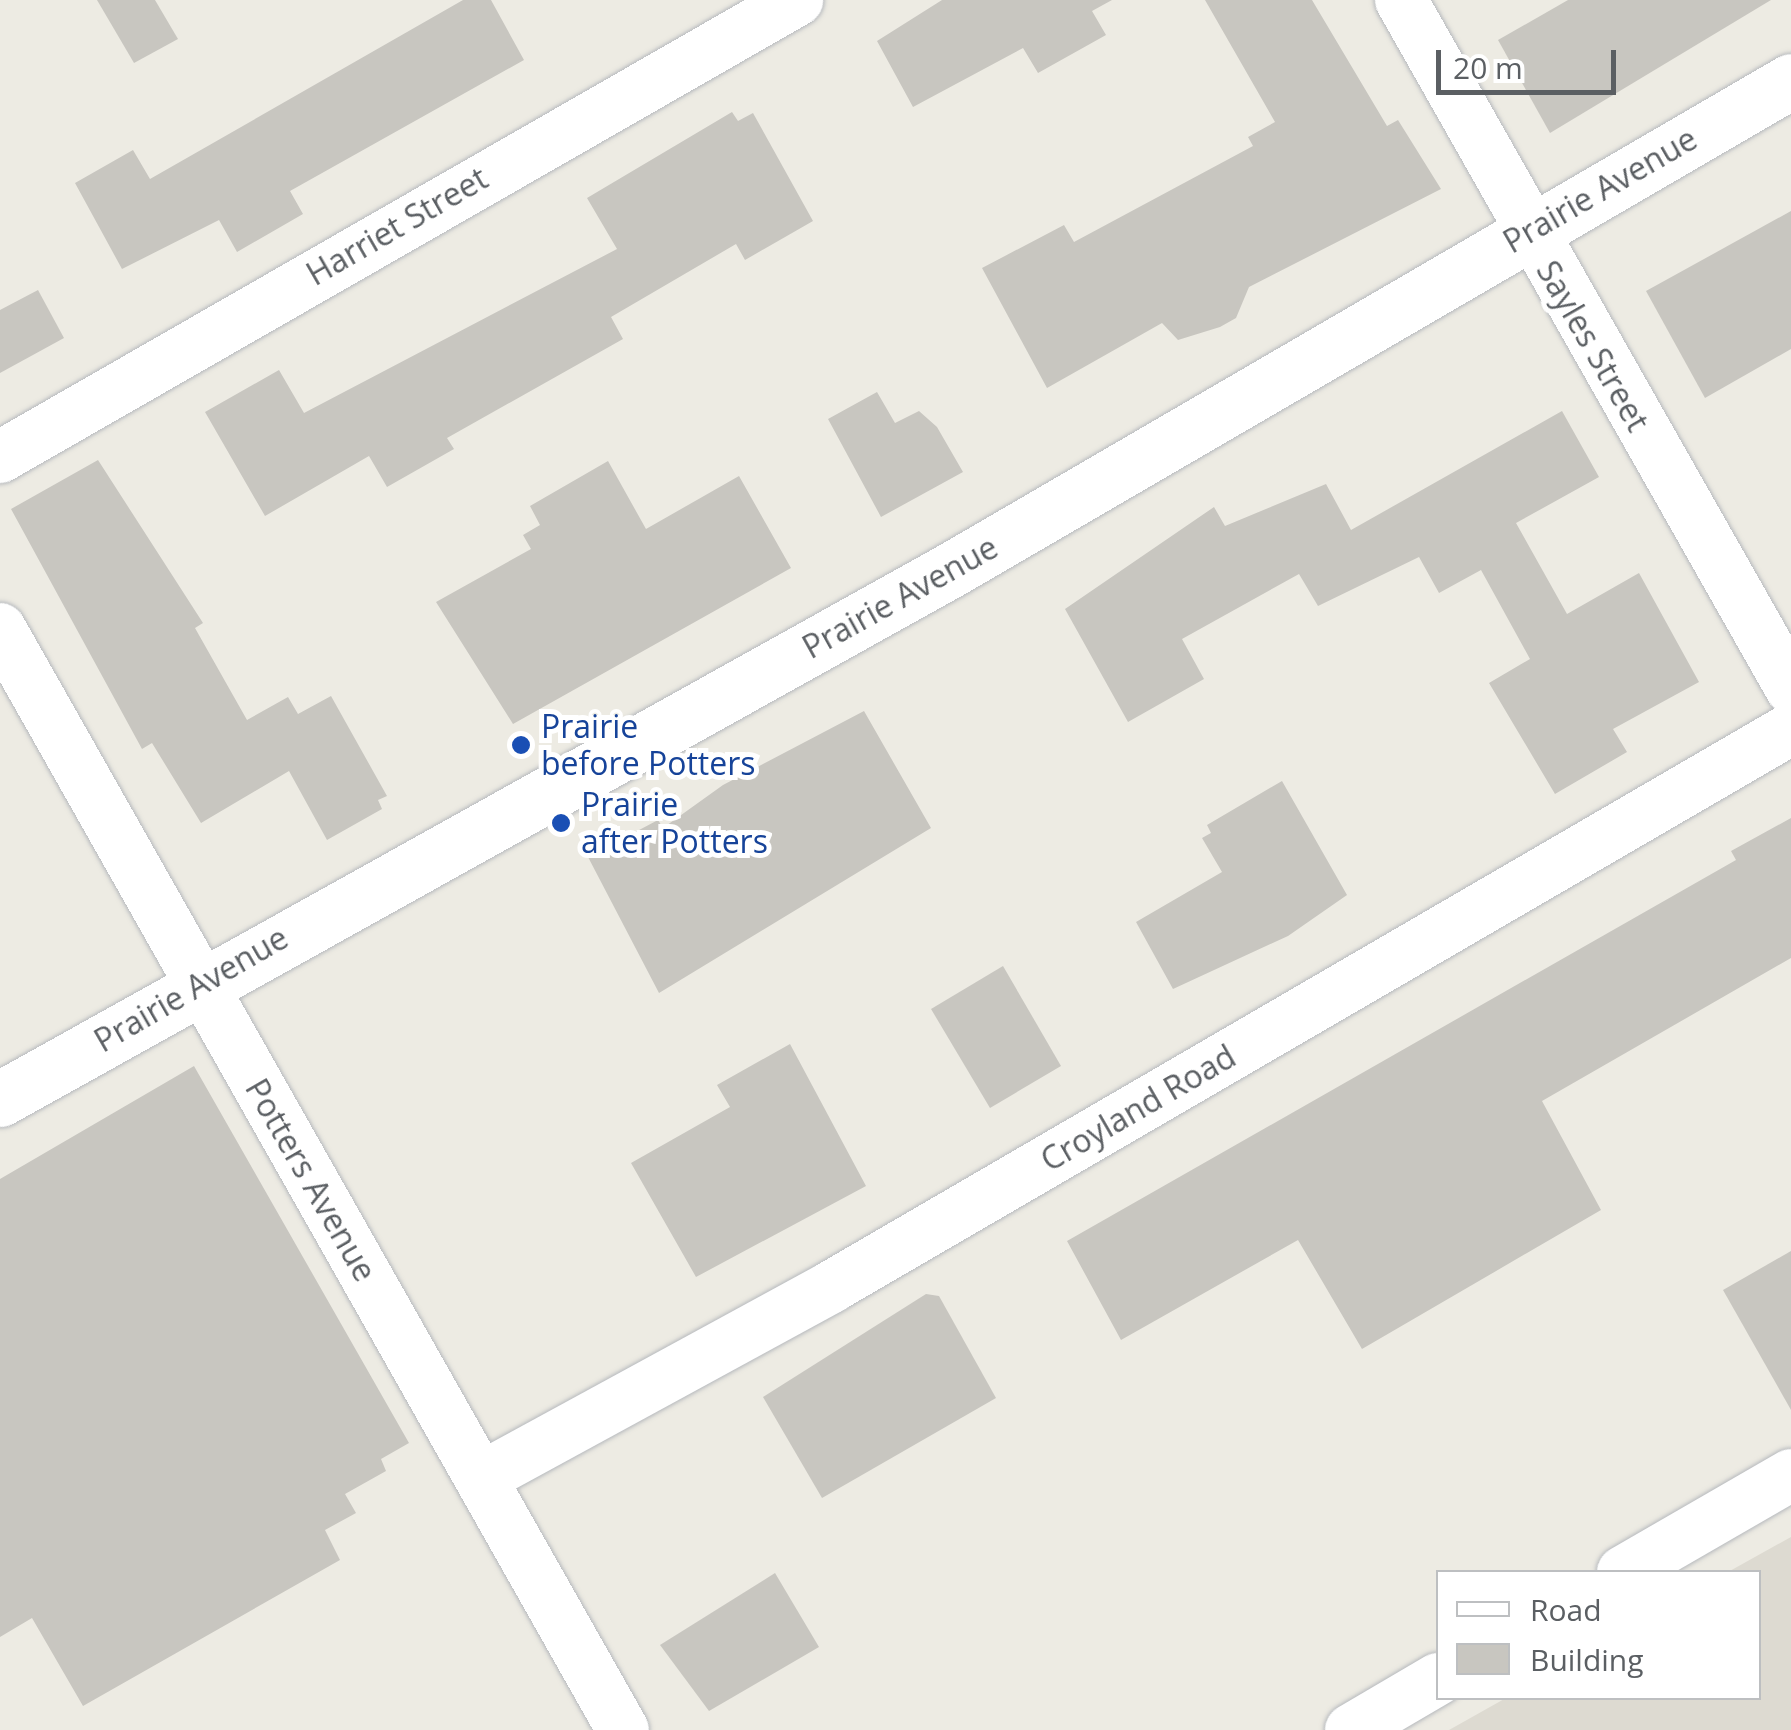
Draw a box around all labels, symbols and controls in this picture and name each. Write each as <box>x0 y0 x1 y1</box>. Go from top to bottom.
scale bar <box>1441 30 1621 92</box>
text: 20 m <box>1453 47 1523 88</box>
street label: Prairie Avenue <box>1496 119 1704 261</box>
street label: Harriet Street <box>300 159 494 293</box>
street label: Sayles Street <box>1529 254 1657 438</box>
street label: Prairie Avenue <box>796 528 1004 666</box>
place label: Prairie before Potters <box>541 708 756 783</box>
marker: Prairie before Potters <box>510 734 532 756</box>
place label: Prairie after Potters <box>581 786 768 861</box>
marker: Prairie after Potters <box>550 812 572 834</box>
street label: Prairie Avenue <box>87 918 295 1060</box>
street label: Croyland Road <box>1034 1037 1242 1179</box>
street label: Potters Avenue <box>238 1072 384 1288</box>
legend <box>1436 1570 1761 1700</box>
text: Road <box>1530 1589 1602 1630</box>
text: Building <box>1530 1639 1644 1680</box>

